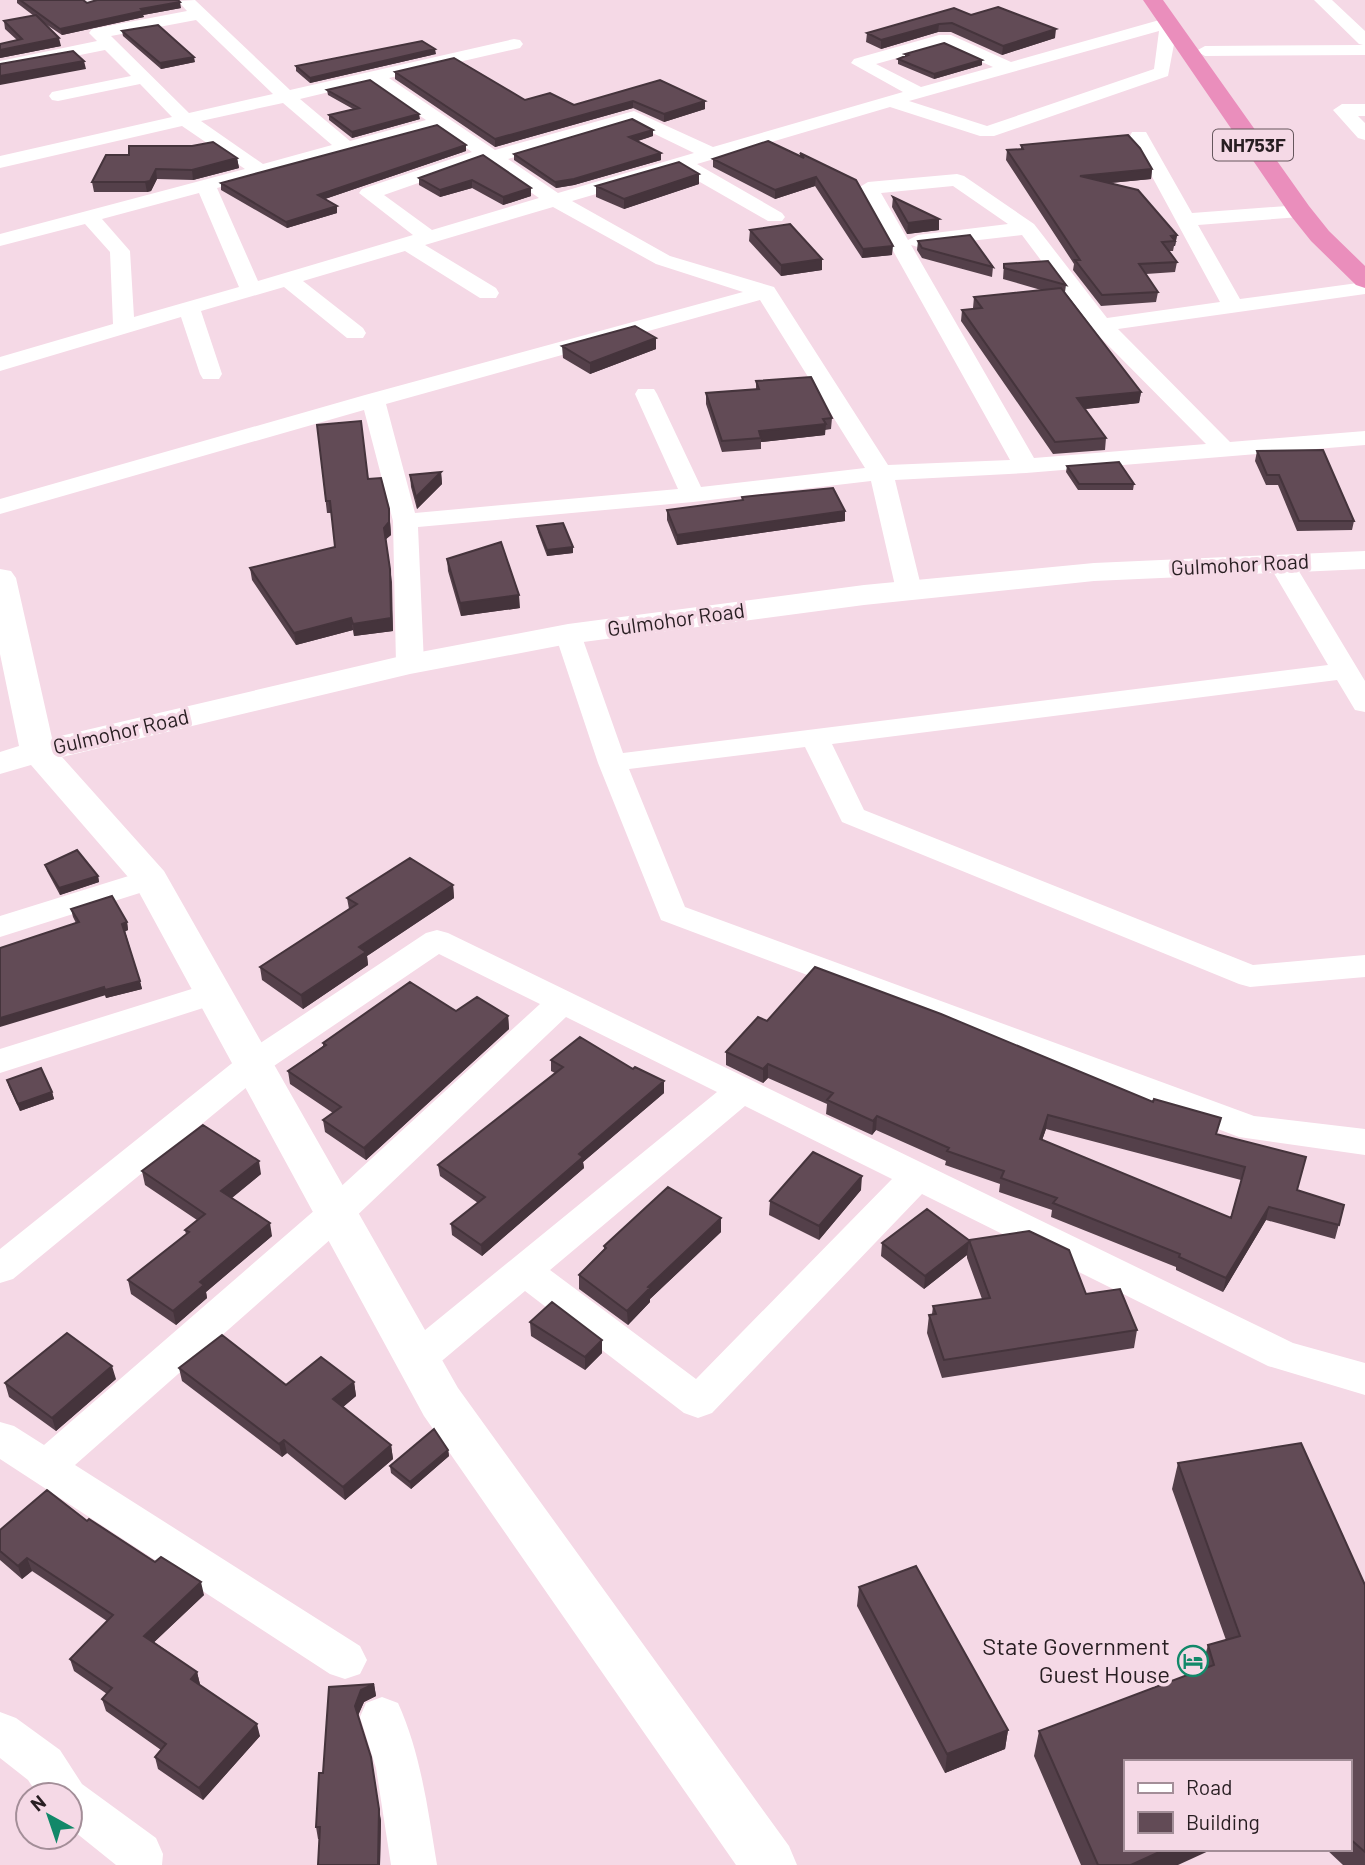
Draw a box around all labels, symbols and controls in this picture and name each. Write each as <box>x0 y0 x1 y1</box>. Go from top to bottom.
road number: NH753F <box>1213 130 1293 160</box>
street label: Gulmohor Road <box>1170 547 1310 580</box>
street label: Gulmohor Road <box>605 596 746 641</box>
street label: Gulmohor Road <box>50 703 191 758</box>
place label: State Government Guest House <box>982 1631 1170 1688</box>
hotel icon: State Government Guest House <box>1176 1644 1210 1678</box>
legend <box>1124 1760 1351 1851</box>
text: Road <box>1186 1774 1232 1799</box>
north arrow <box>14 1781 84 1851</box>
text: N <box>26 1790 50 1815</box>
text: Building <box>1186 1809 1260 1834</box>

